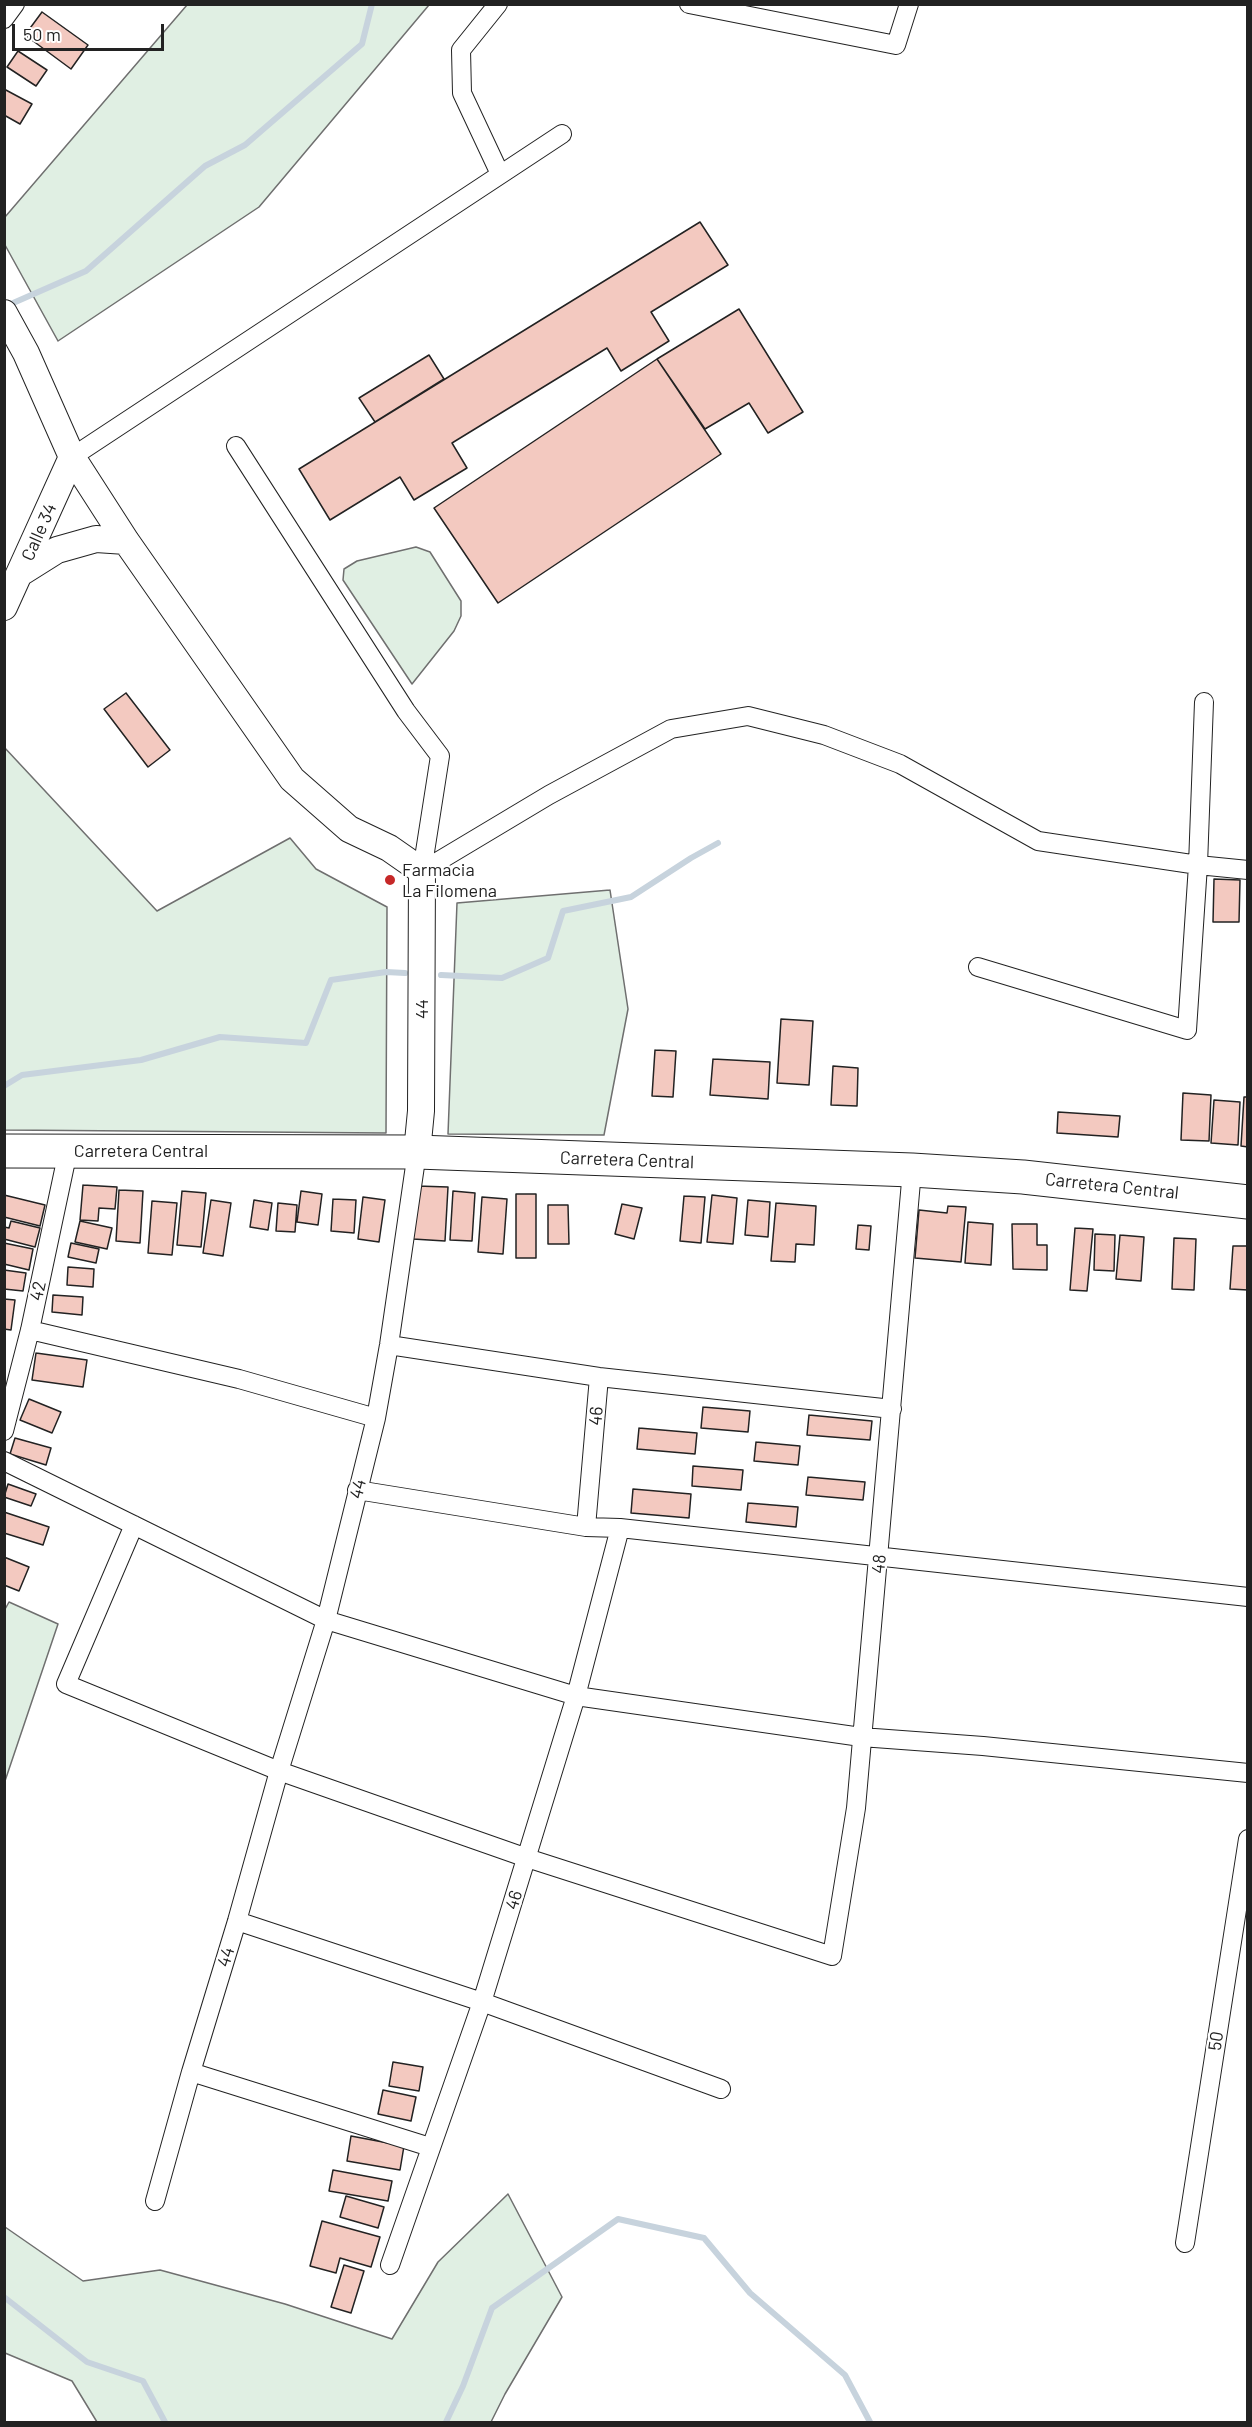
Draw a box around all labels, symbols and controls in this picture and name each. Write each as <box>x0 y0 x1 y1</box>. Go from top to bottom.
scale bar <box>15 12 166 50</box>
text: 50 m <box>23 23 61 45</box>
street label: Calle 34 <box>17 500 61 564</box>
place label: Farmacia La Filomena <box>402 859 497 902</box>
marker: Farmacia La Filomena <box>383 873 397 887</box>
street label: 44 <box>411 999 433 1019</box>
street label: Carretera Central <box>74 1140 208 1162</box>
street label: Carretera Central <box>560 1147 694 1173</box>
street label: Carretera Central <box>1044 1168 1180 1204</box>
street label: 42 <box>25 1279 51 1303</box>
street label: 46 <box>584 1406 608 1426</box>
street label: 44 <box>345 1477 371 1501</box>
street label: 48 <box>867 1553 891 1575</box>
street label: 46 <box>501 1888 527 1912</box>
street label: 44 <box>213 1944 239 1970</box>
street label: 50 <box>1204 2030 1228 2052</box>

